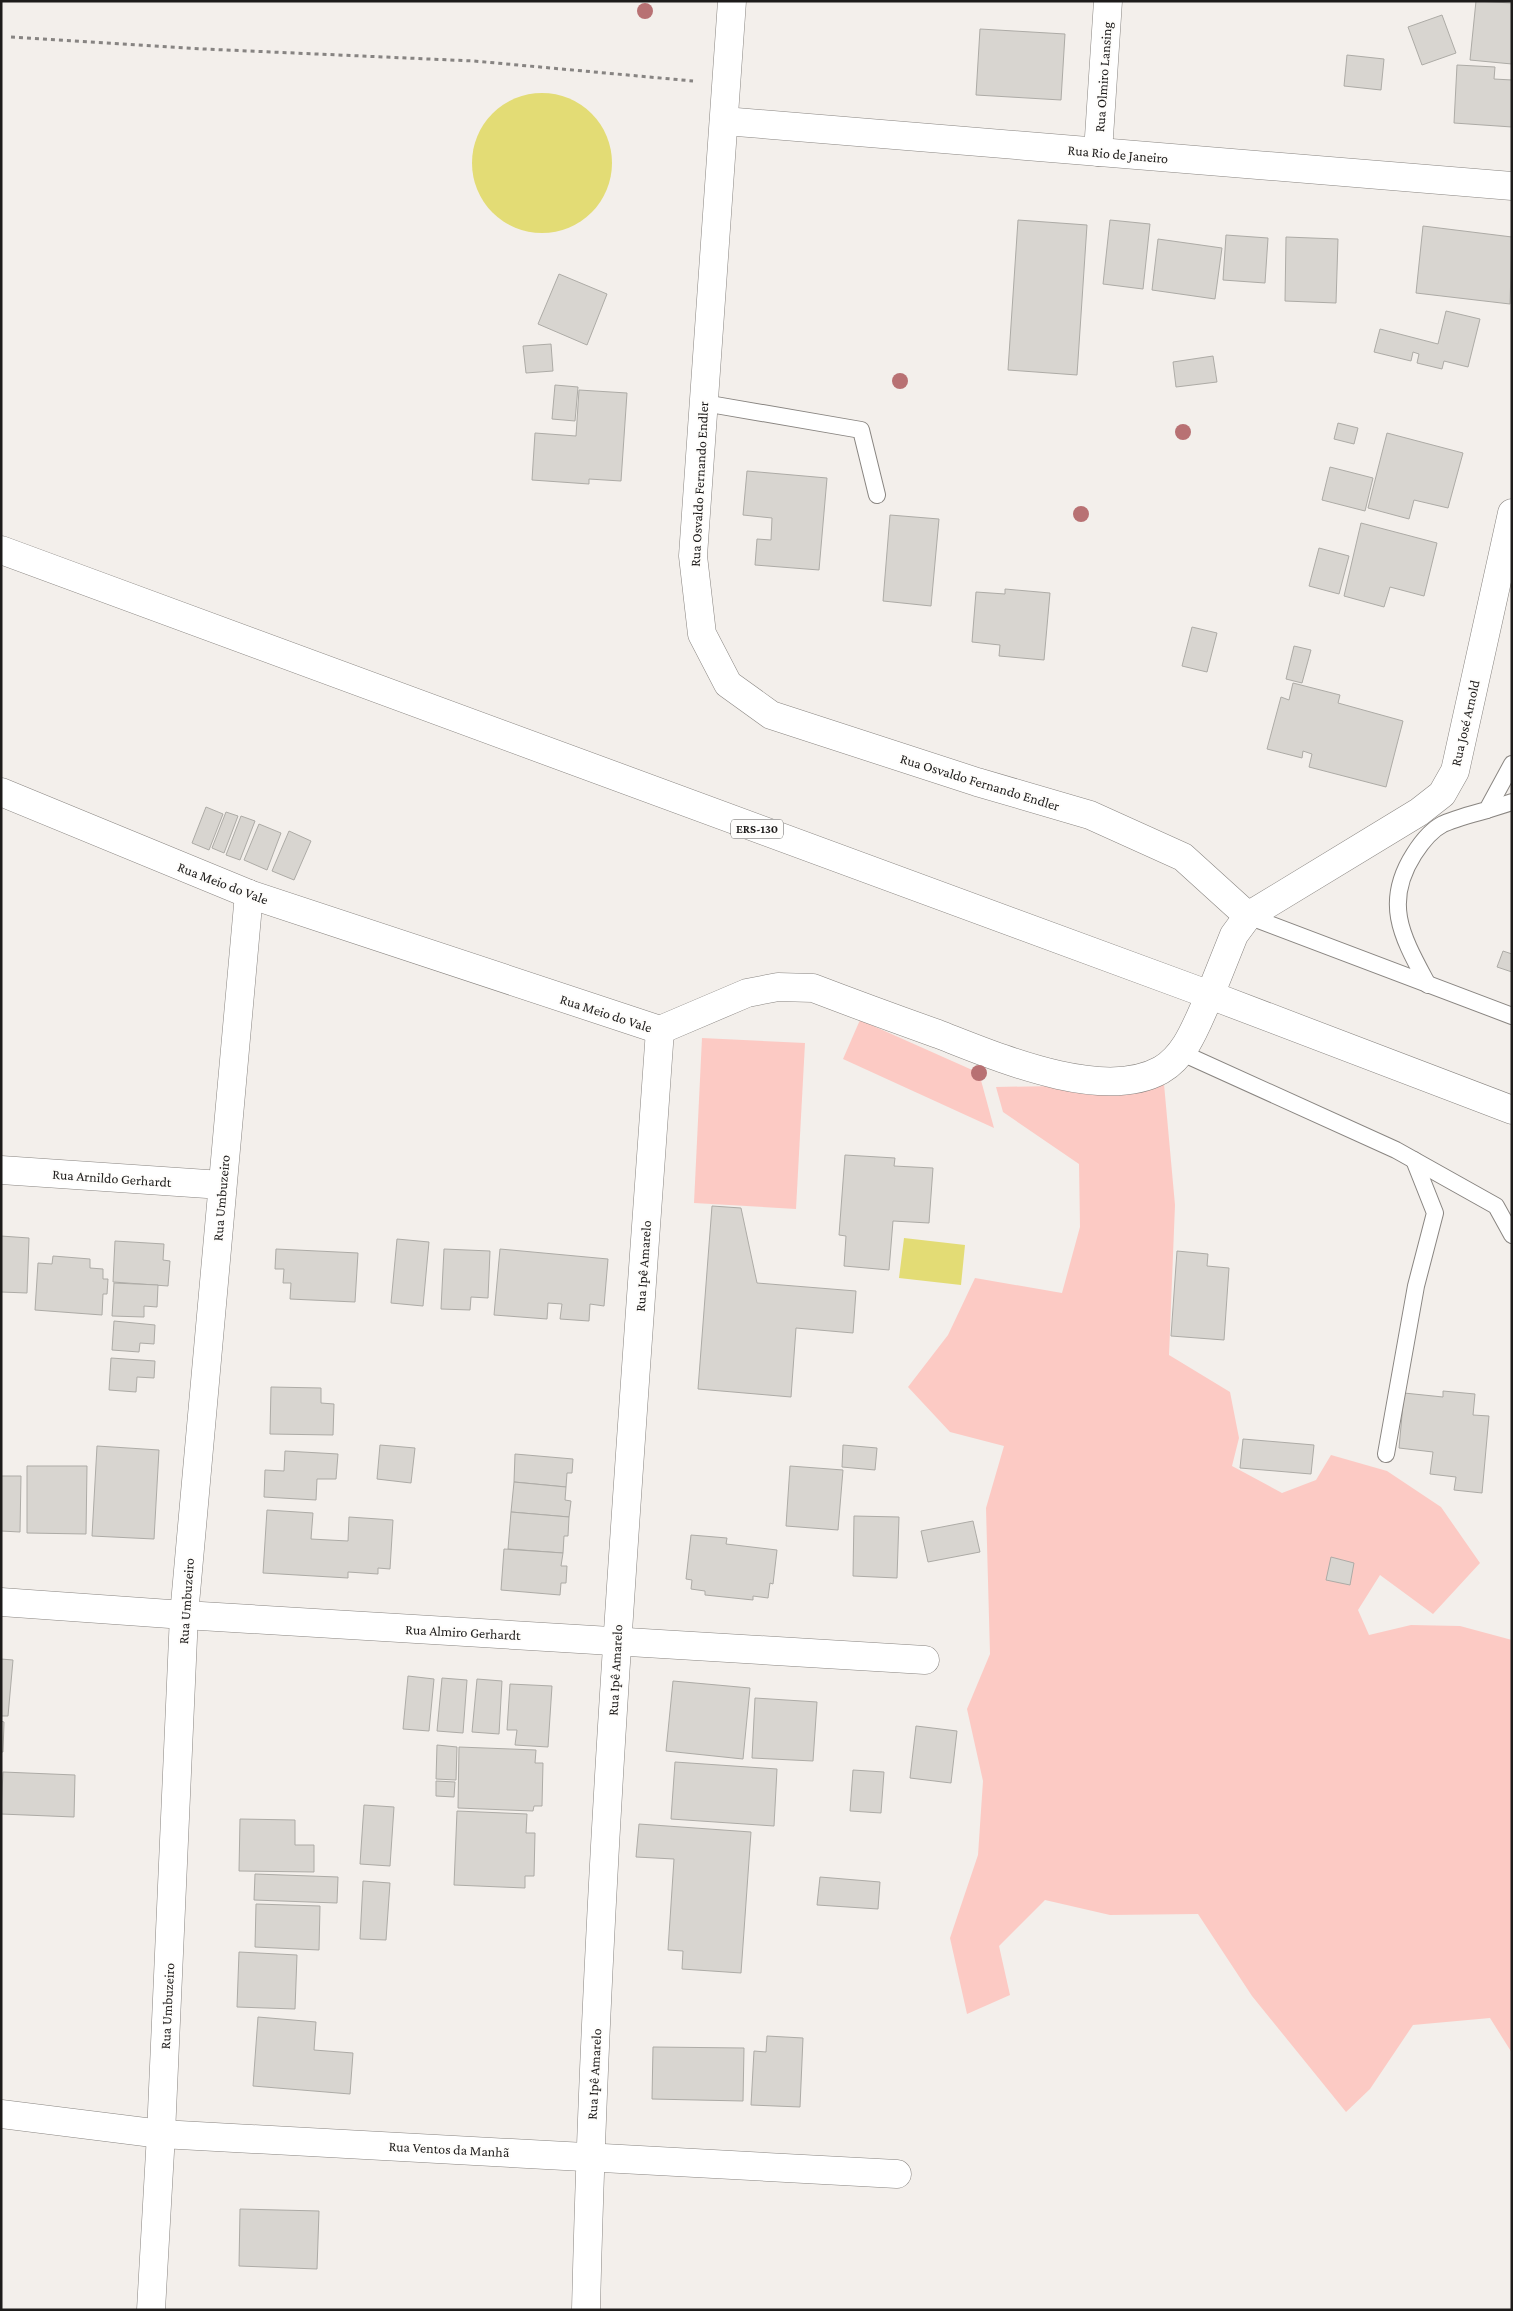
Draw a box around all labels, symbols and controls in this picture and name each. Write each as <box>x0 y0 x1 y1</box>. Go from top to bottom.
street label: Rua Olmiro Lansing <box>1091 21 1115 133</box>
street label: Rua Rio de Janeiro <box>1067 142 1169 166</box>
street label: Rua Osvaldo Fernando Endler <box>687 401 711 567</box>
street label: Rua José Arnold <box>1447 678 1483 768</box>
street label: Rua Osvaldo Fernando Endler <box>898 750 1062 814</box>
road number: ERS-130 <box>731 820 783 839</box>
street label: Rua Meio do Vale <box>175 858 271 908</box>
street label: Rua Meio do Vale <box>558 991 654 1035</box>
street label: Rua Umbuzeiro <box>209 1154 233 1242</box>
street label: Rua Arnildo Gerhardt <box>52 1166 172 1190</box>
street label: Rua Ipê Amarelo <box>632 1220 654 1312</box>
street label: Rua Umbuzeiro <box>175 1557 197 1645</box>
street label: Rua Almiro Gerhardt <box>405 1621 521 1643</box>
street label: Rua Ipê Amarelo <box>605 1624 625 1716</box>
street label: Rua Umbuzeiro <box>157 1962 177 2050</box>
street label: Rua Ipê Amarelo <box>584 2028 604 2120</box>
street label: Rua Ventos da Manhã <box>388 2138 510 2160</box>

